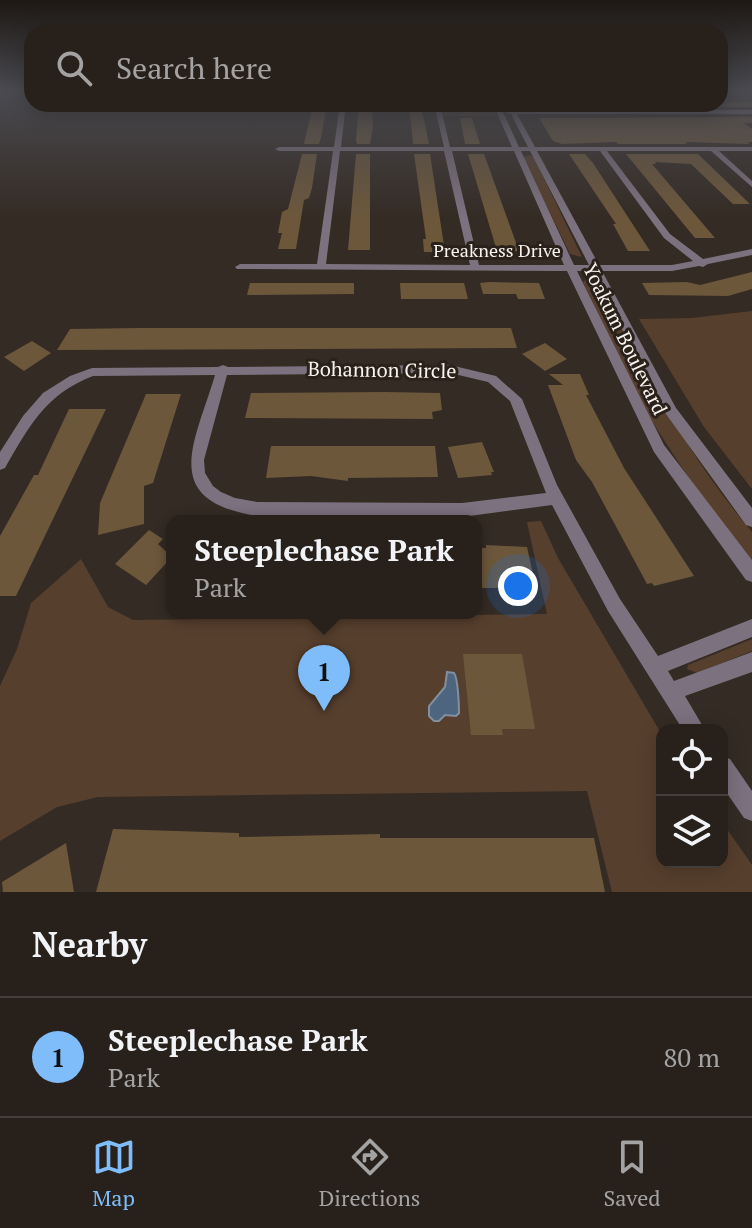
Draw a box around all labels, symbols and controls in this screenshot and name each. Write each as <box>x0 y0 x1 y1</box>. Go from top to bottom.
search box <box>24 24 728 112</box>
icon: search <box>52 46 96 90</box>
text: Search here <box>116 48 272 88</box>
street label: Preakness Drive <box>433 238 561 262</box>
street label: Yoakum Boulevard <box>577 258 674 419</box>
street label: Bohannon Circle <box>307 355 457 384</box>
popup <box>166 515 482 619</box>
text: Steeplechase Park <box>194 530 454 570</box>
your location <box>498 566 538 606</box>
text: Park <box>194 570 246 604</box>
pin: 1 <box>298 645 350 711</box>
map controls <box>656 724 728 868</box>
button: locate <box>656 724 728 796</box>
button: layers <box>656 796 728 868</box>
text: Nearby <box>32 922 147 967</box>
text: Steeplechase Park <box>108 1020 368 1060</box>
text: 1 <box>51 1040 65 1074</box>
text: 80 m <box>664 1040 720 1074</box>
text: Park <box>108 1060 160 1094</box>
tab: Map <box>92 1135 136 1212</box>
tab: Directions <box>319 1135 420 1212</box>
tab: Saved <box>603 1135 660 1212</box>

